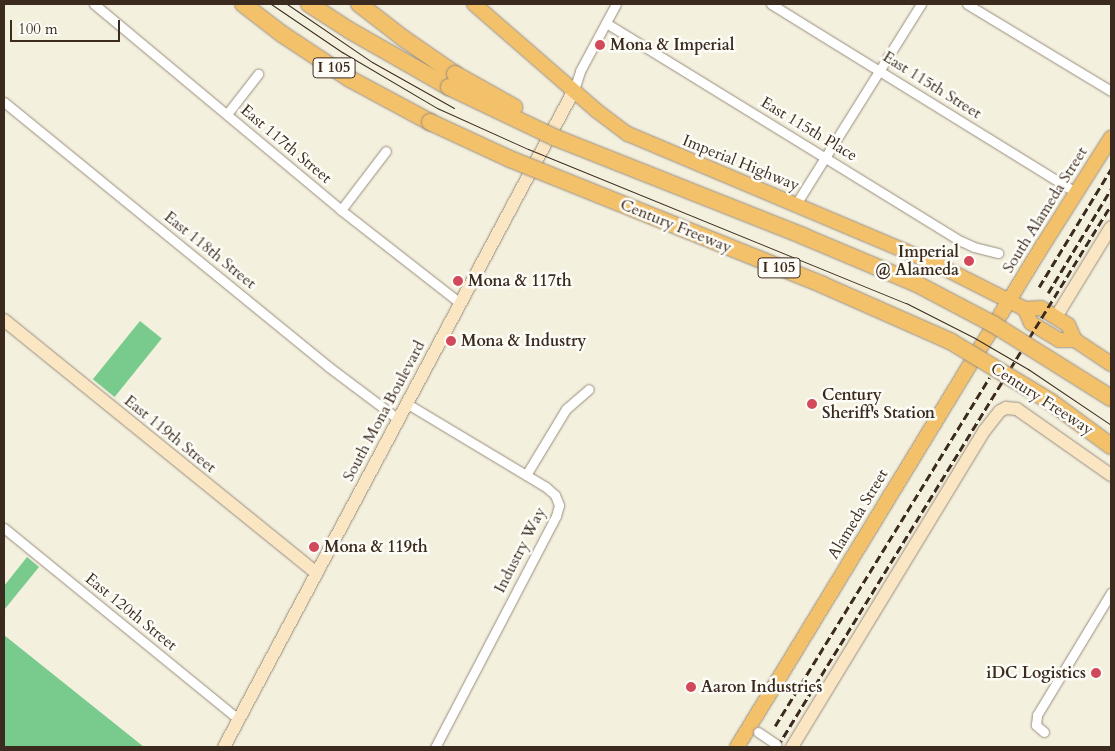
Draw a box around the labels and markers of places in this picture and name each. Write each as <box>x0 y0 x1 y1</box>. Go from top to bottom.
place label: Mona & Imperial <box>610 35 734 55</box>
marker: Mona & Imperial <box>594 39 606 51</box>
place label: Imperial @ Alameda <box>875 242 959 280</box>
marker: Imperial @ Alameda <box>963 255 975 267</box>
place label: Mona & 117th <box>468 271 572 291</box>
marker: Mona & 117th <box>452 275 464 287</box>
place label: Mona & Industry <box>461 331 586 351</box>
marker: Mona & Industry <box>445 335 457 347</box>
place label: Century Sheriff's Station <box>822 385 935 423</box>
marker: Century Sheriff's Station <box>806 398 818 410</box>
place label: Mona & 119th <box>324 537 428 557</box>
marker: Mona & 119th <box>308 541 320 553</box>
place label: iDC Logistics <box>986 663 1086 683</box>
marker: iDC Logistics <box>1090 667 1102 679</box>
place label: Aaron Industries <box>701 677 822 697</box>
marker: Aaron Industries <box>685 681 697 693</box>

